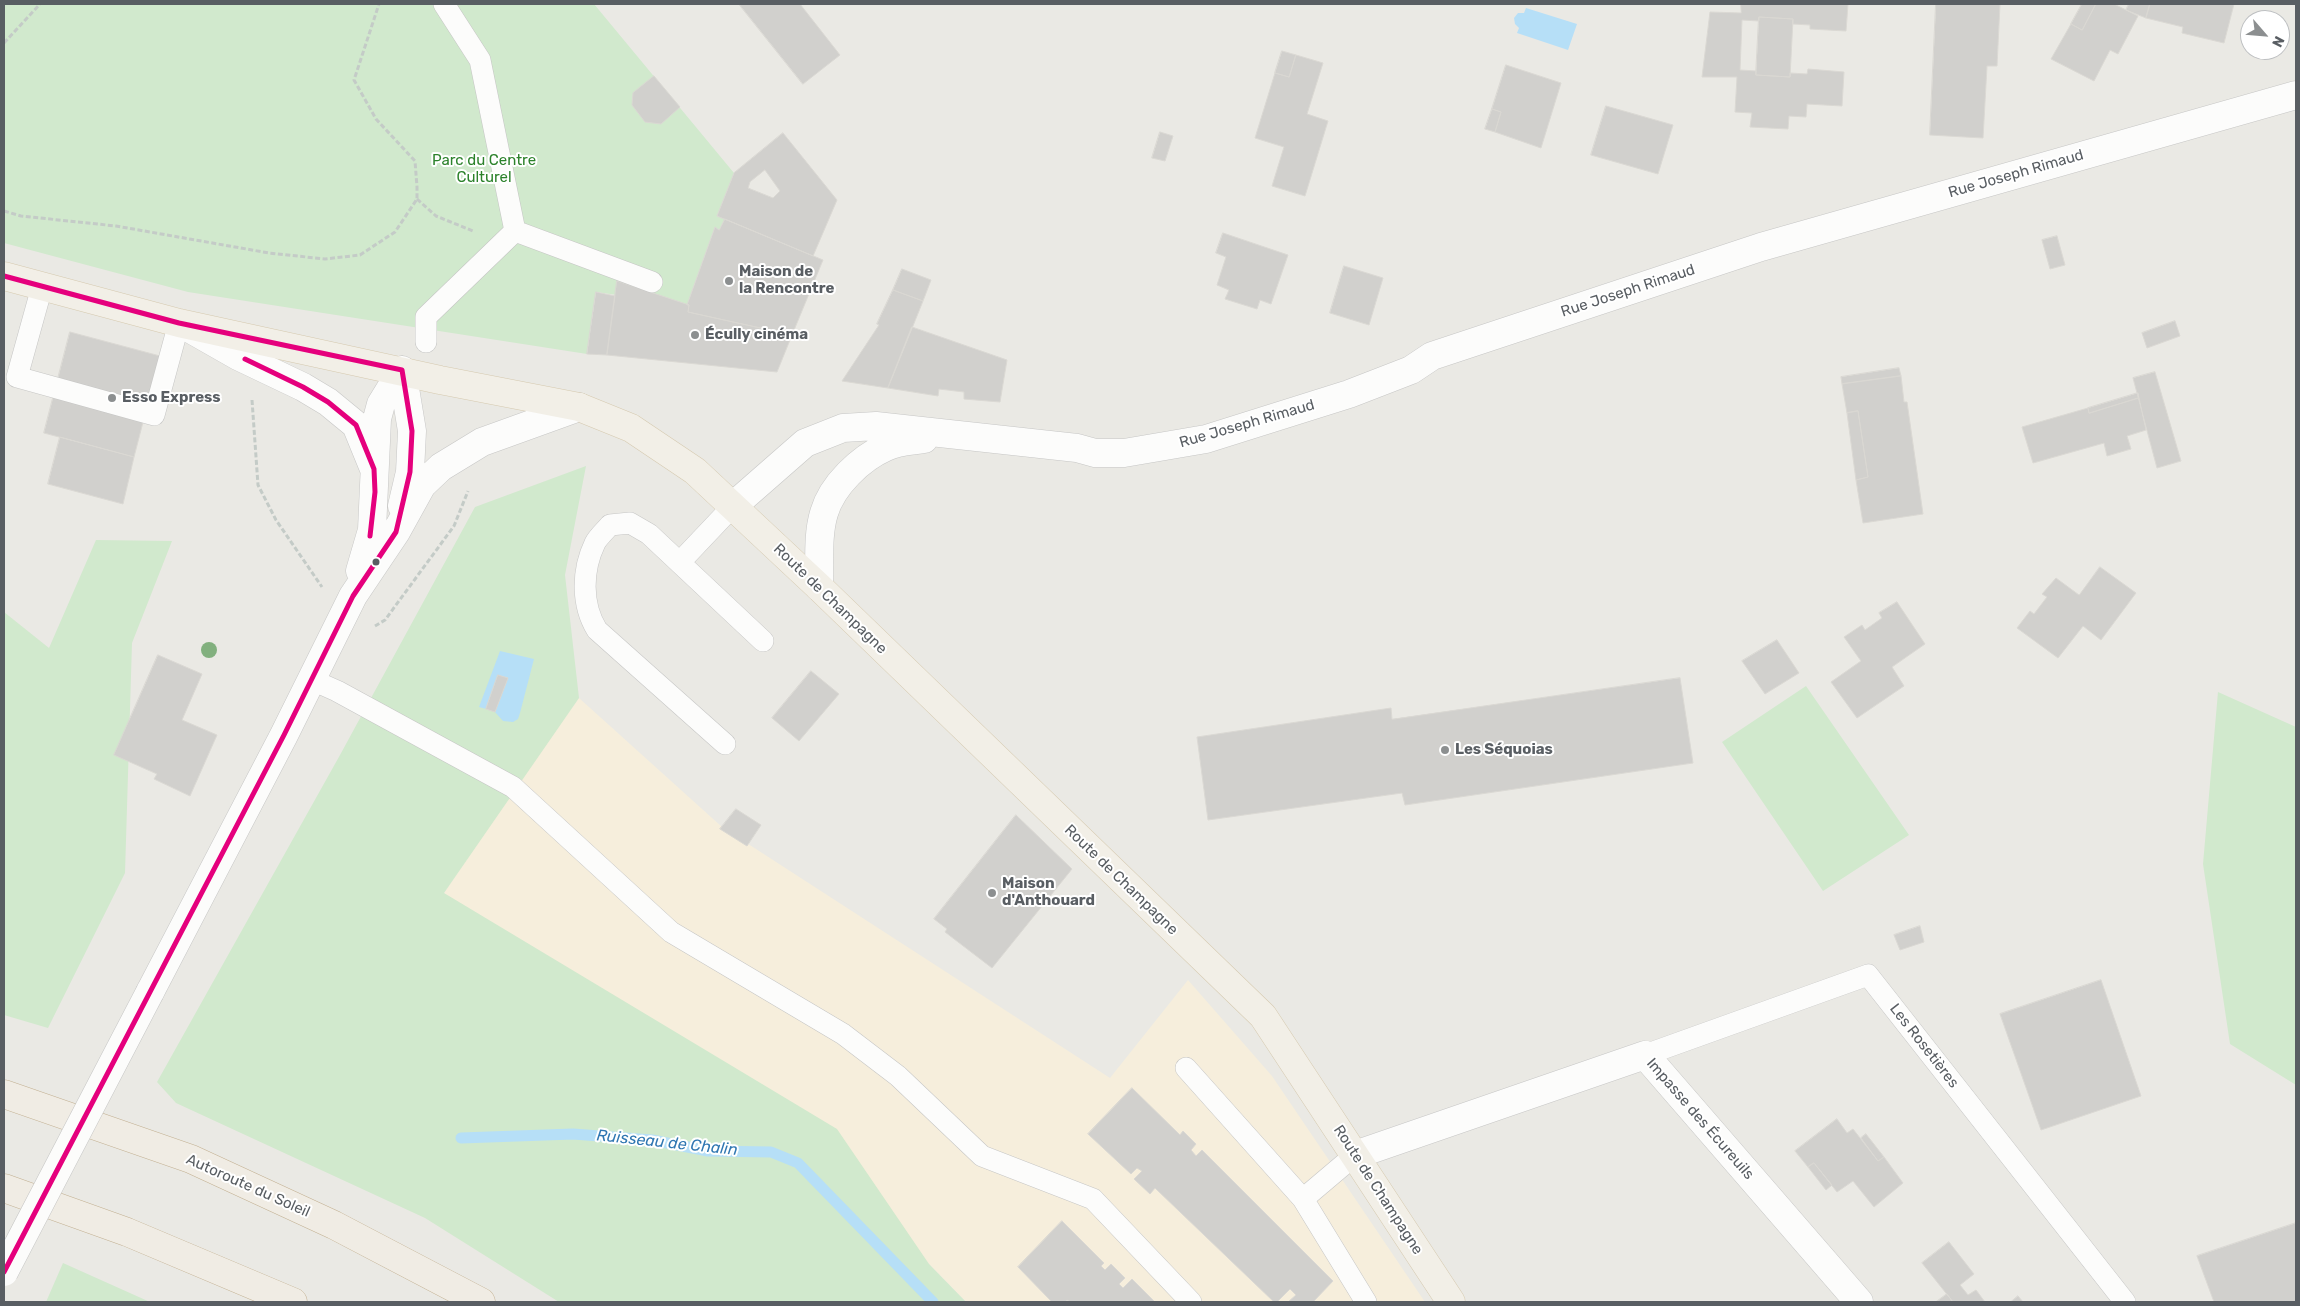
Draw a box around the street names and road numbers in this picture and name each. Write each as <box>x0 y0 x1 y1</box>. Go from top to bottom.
street label: Rue Joseph Rimaud <box>1946 146 2086 202</box>
street label: Rue Joseph Rimaud <box>1559 261 1697 321</box>
street label: Rue Joseph Rimaud <box>1177 396 1317 452</box>
street label: Route de Champagne <box>770 540 890 658</box>
street label: Route de Champagne <box>1061 821 1181 939</box>
street label: Les Rosetières <box>1886 1000 1962 1092</box>
street label: Impasse des Écureuils <box>1642 1055 1758 1183</box>
street label: Route de Champagne <box>1329 1122 1427 1258</box>
street label: Autoroute du Soleil <box>183 1151 313 1221</box>

